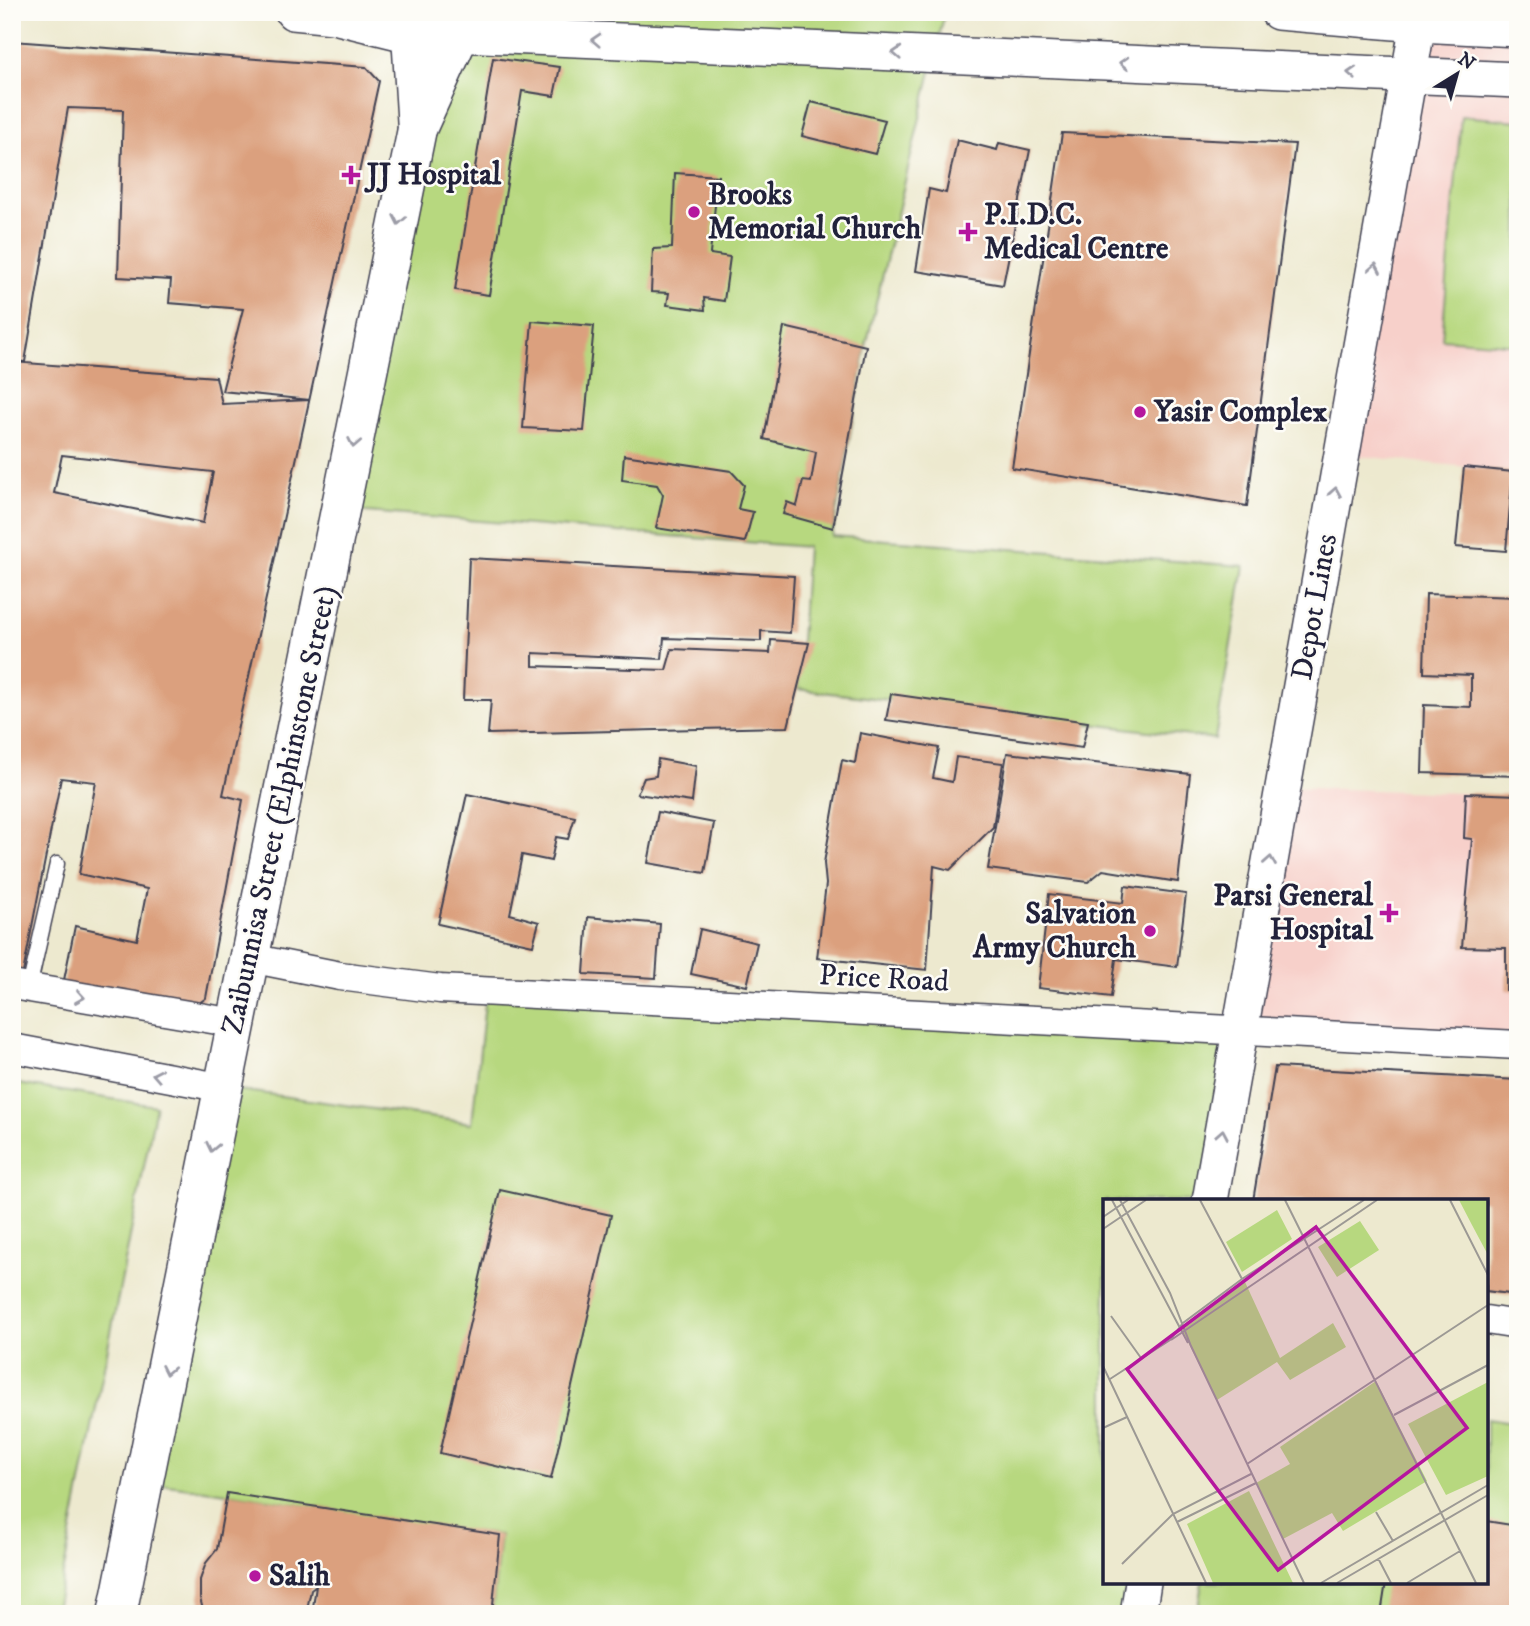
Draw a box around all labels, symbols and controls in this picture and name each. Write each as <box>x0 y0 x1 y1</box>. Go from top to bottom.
one-way arrow <box>591 32 602 47</box>
north arrow <box>1422 38 1492 108</box>
one-way arrow <box>891 46 902 61</box>
text: N <box>1453 48 1480 76</box>
one-way arrow <box>1119 56 1130 71</box>
one-way arrow <box>1346 66 1357 81</box>
place label: JJ Hospital <box>364 157 502 194</box>
marker: JJ Hospital <box>341 165 361 185</box>
place label: Brooks Memorial Church <box>708 177 921 248</box>
place label: P.I.D.C. Medical Centre <box>984 197 1169 268</box>
marker: Brooks Memorial Church <box>686 204 702 220</box>
one-way arrow <box>392 214 407 226</box>
marker: P.I.D.C. Medical Centre <box>958 222 978 242</box>
one-way arrow <box>1367 263 1382 274</box>
place label: Yasir Complex <box>1153 394 1327 431</box>
marker: Yasir Complex <box>1132 404 1148 420</box>
one-way arrow <box>347 437 362 449</box>
one-way arrow <box>1327 487 1342 499</box>
street label: Depot Lines <box>1284 531 1346 683</box>
street label: Zaibunnisa Street (Elphinstone Street) <box>214 582 346 1038</box>
one-way arrow <box>1262 855 1277 867</box>
place label: Parsi General Hospital <box>1213 878 1374 949</box>
place label: Salvation Army Church <box>972 896 1136 967</box>
marker: Parsi General Hospital <box>1379 903 1399 923</box>
marker: Salvation Army Church <box>1142 923 1158 939</box>
street label: Price Road <box>818 957 950 1001</box>
one-way arrow <box>74 989 85 1004</box>
one-way arrow <box>151 1069 163 1084</box>
one-way arrow <box>1214 1128 1229 1139</box>
one-way arrow <box>206 1141 221 1153</box>
inset map <box>1103 1199 1488 1584</box>
one-way arrow <box>160 1364 175 1376</box>
place label: Salih <box>269 1558 330 1595</box>
marker: Salih <box>247 1568 263 1584</box>

